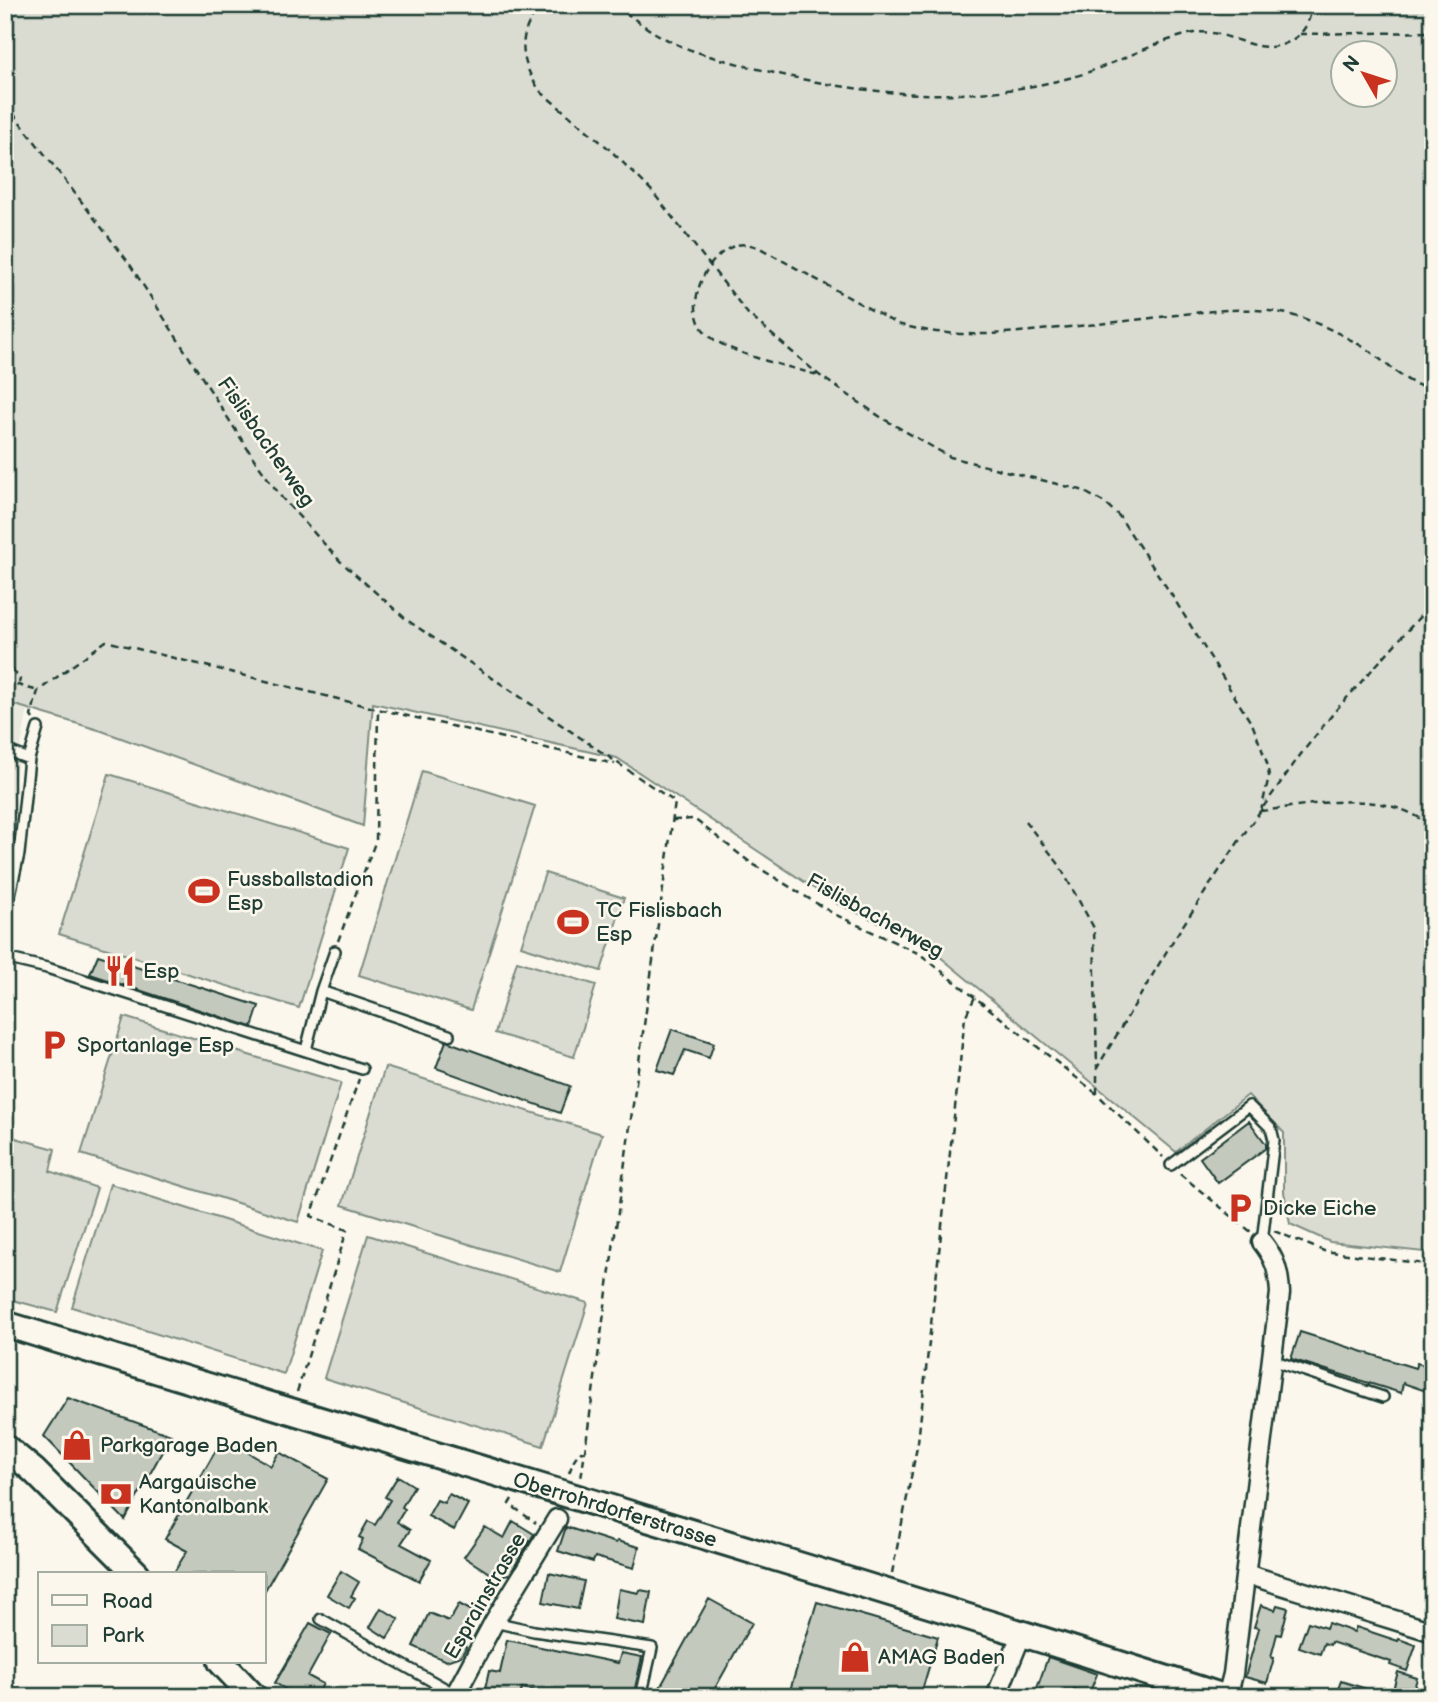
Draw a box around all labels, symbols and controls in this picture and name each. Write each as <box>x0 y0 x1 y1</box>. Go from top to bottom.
north arrow <box>1330 38 1400 108</box>
text: N <box>1339 51 1365 77</box>
street label: Fislisbacherweg <box>212 372 320 512</box>
place label: Fussballstadion Esp <box>227 867 374 916</box>
street label: Fislisbacherweg <box>802 868 948 964</box>
sports icon: Fussballstadion Esp <box>187 874 221 908</box>
place label: TC Fislisbach Esp <box>596 898 722 947</box>
sports icon: TC Fislisbach Esp <box>556 905 590 939</box>
restaurant icon: Esp <box>103 954 137 988</box>
place label: Esp <box>143 959 179 984</box>
parking icon: Sportanlage Esp <box>37 1028 71 1062</box>
place label: Sportanlage Esp <box>77 1033 234 1058</box>
parking icon: Dicke Eiche <box>1223 1191 1257 1225</box>
place label: Dicke Eiche <box>1263 1196 1376 1221</box>
shop icon: Parkgarage Baden <box>60 1428 94 1462</box>
place label: Parkgarage Baden <box>100 1433 278 1458</box>
street label: Oberrohrdorferstrasse <box>510 1467 720 1553</box>
place label: Aargauische Kantonalbank <box>139 1470 269 1519</box>
bank icon: Aargauische Kantonalbank <box>99 1477 133 1511</box>
street label: Esprainstrasse <box>439 1529 531 1663</box>
legend <box>38 1572 266 1664</box>
text: Road <box>102 1589 153 1614</box>
text: Park <box>102 1623 145 1648</box>
shop icon: AMAG Baden <box>838 1640 872 1674</box>
place label: AMAG Baden <box>878 1645 1005 1670</box>

